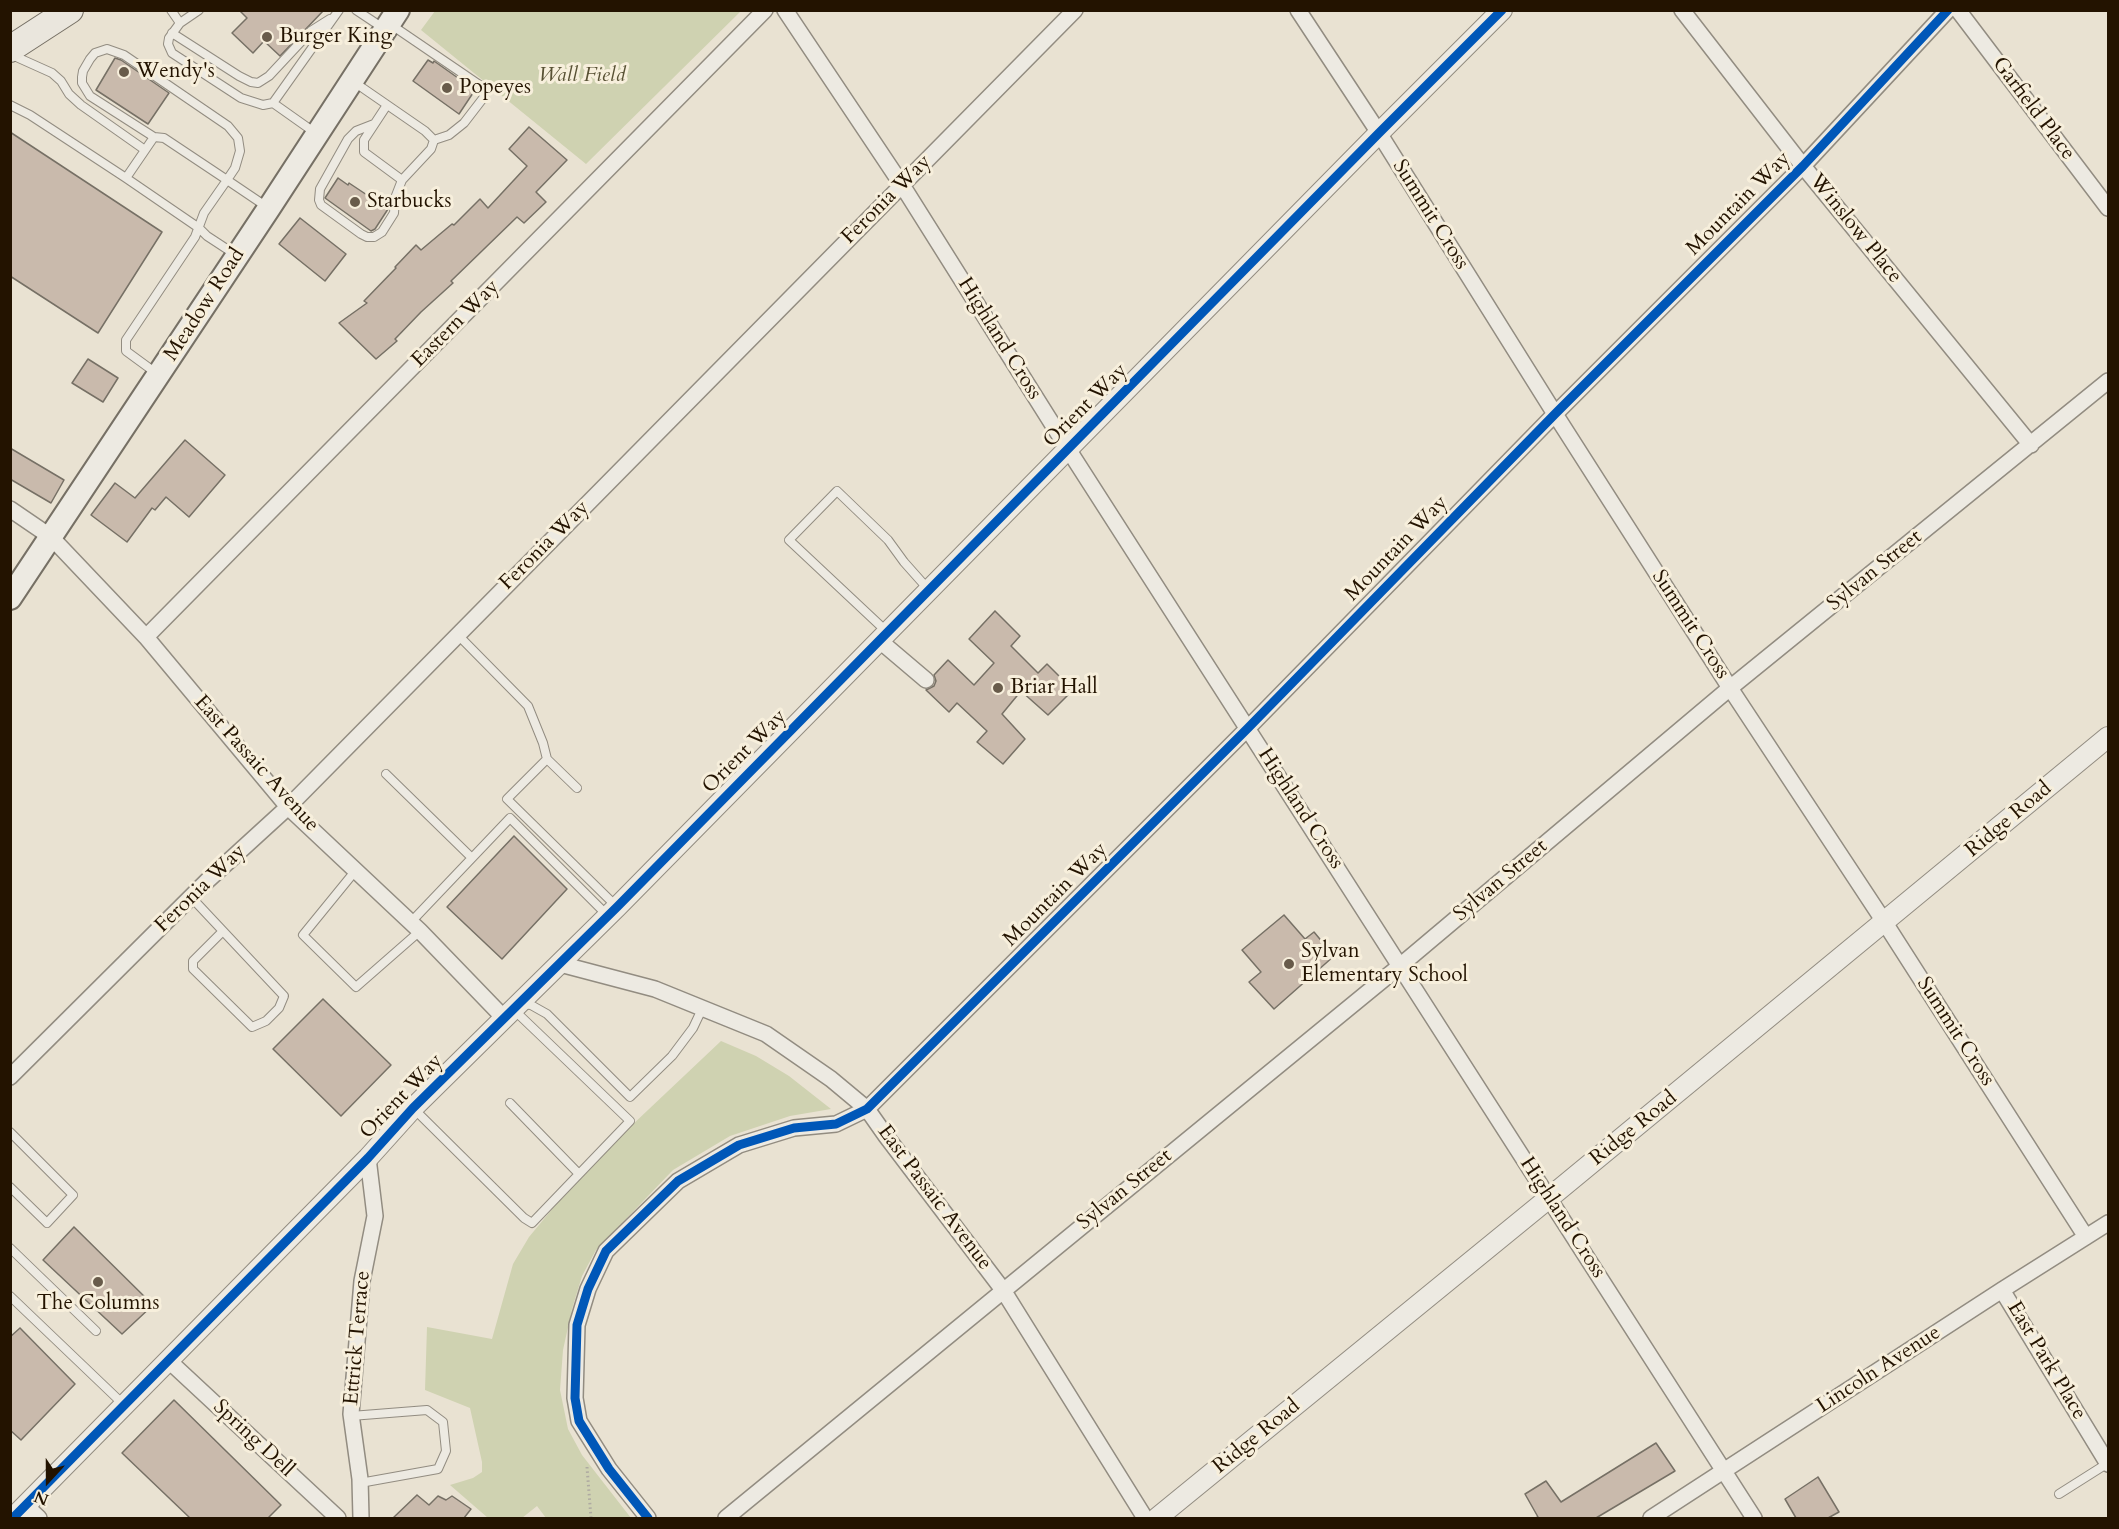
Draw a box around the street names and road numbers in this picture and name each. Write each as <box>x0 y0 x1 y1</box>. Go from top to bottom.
street label: Garfield Place <box>1986 52 2080 166</box>
street label: Mountain Way <box>1682 147 1796 261</box>
street label: Feronia Way <box>837 150 937 250</box>
street label: Summit Cross <box>1386 155 1474 275</box>
street label: Winslow Place <box>1803 169 1907 289</box>
street label: Meadow Road <box>159 244 251 366</box>
street label: Highland Cross <box>951 273 1047 405</box>
street label: Eastern Way <box>407 275 505 373</box>
street label: Orient Way <box>1039 359 1133 453</box>
street label: Mountain Way <box>1340 491 1454 607</box>
street label: Feronia Way <box>495 496 595 596</box>
street label: Sylvan Street <box>1822 525 1928 617</box>
street label: Summit Cross <box>1645 566 1735 684</box>
street label: East Passaic Avenue <box>188 690 324 838</box>
street label: Orient Way <box>698 705 792 799</box>
street label: Highland Cross <box>1252 744 1348 874</box>
street label: Ridge Road <box>1961 777 2057 863</box>
street label: Sylvan Street <box>1449 834 1553 928</box>
street label: Mountain Way <box>999 838 1113 952</box>
street label: Feronia Way <box>150 839 252 939</box>
street label: Summit Cross <box>1910 973 2000 1091</box>
street label: Orient Way <box>355 1049 449 1145</box>
street label: Ridge Road <box>1585 1086 1683 1172</box>
street label: East Passaic Avenue <box>871 1120 997 1276</box>
street label: Sylvan Street <box>1072 1144 1178 1236</box>
street label: Highland Cross <box>1514 1153 1610 1283</box>
street label: Ettrick Terrace <box>340 1270 376 1406</box>
street label: East Park Place <box>2001 1297 2091 1425</box>
street label: Lincoln Avenue <box>1812 1321 1946 1419</box>
street label: Ridge Road <box>1208 1394 1306 1480</box>
street label: Spring Dell <box>207 1395 299 1483</box>

